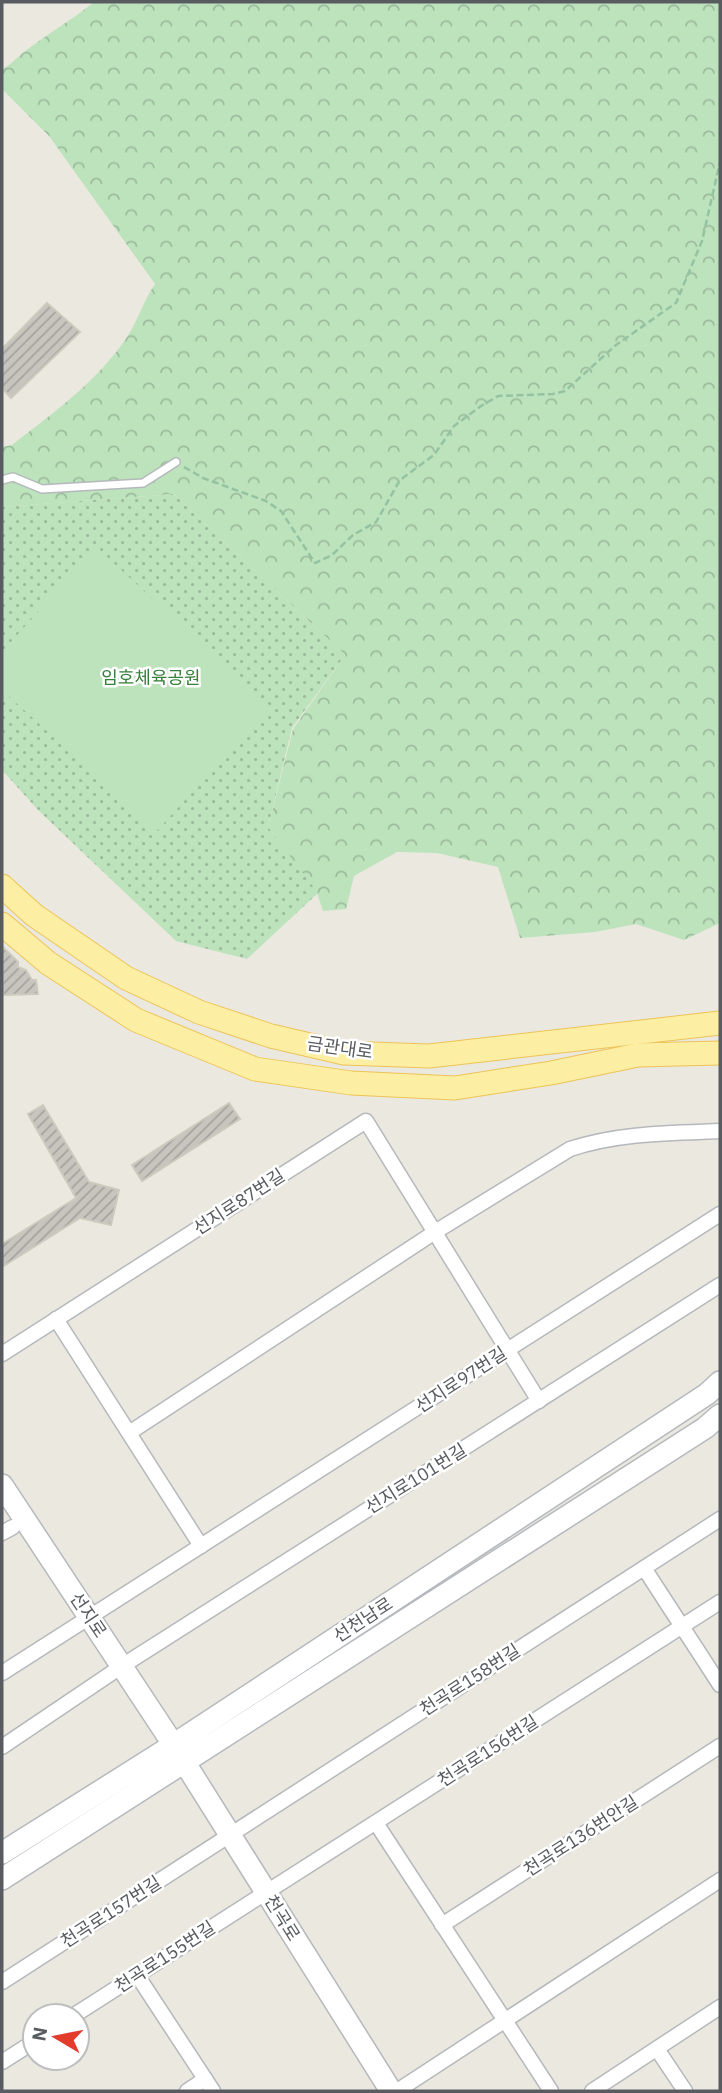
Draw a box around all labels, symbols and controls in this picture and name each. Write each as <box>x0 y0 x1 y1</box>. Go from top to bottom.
park label: 임호체육공원 <box>101 666 201 689</box>
street label: 금관대로 <box>306 1032 374 1064</box>
street label: 선지로87번길 <box>189 1164 289 1240</box>
street label: 선지로97번길 <box>411 1342 511 1418</box>
street label: 선지로101번길 <box>361 1438 471 1519</box>
street label: 선지로 <box>65 1588 112 1642</box>
street label: 선천남로 <box>329 1592 397 1647</box>
street label: 천곡로158번길 <box>415 1639 524 1721</box>
street label: 천곡로156번길 <box>433 1710 542 1792</box>
street label: 천곡로136번안길 <box>519 1790 642 1881</box>
street label: 천곡로157번길 <box>56 1871 165 1953</box>
street label: 천곡로 <box>260 1891 305 1945</box>
street label: 천곡로155번길 <box>110 1916 219 1998</box>
north arrow <box>21 2002 91 2072</box>
text: N <box>26 2025 52 2043</box>

